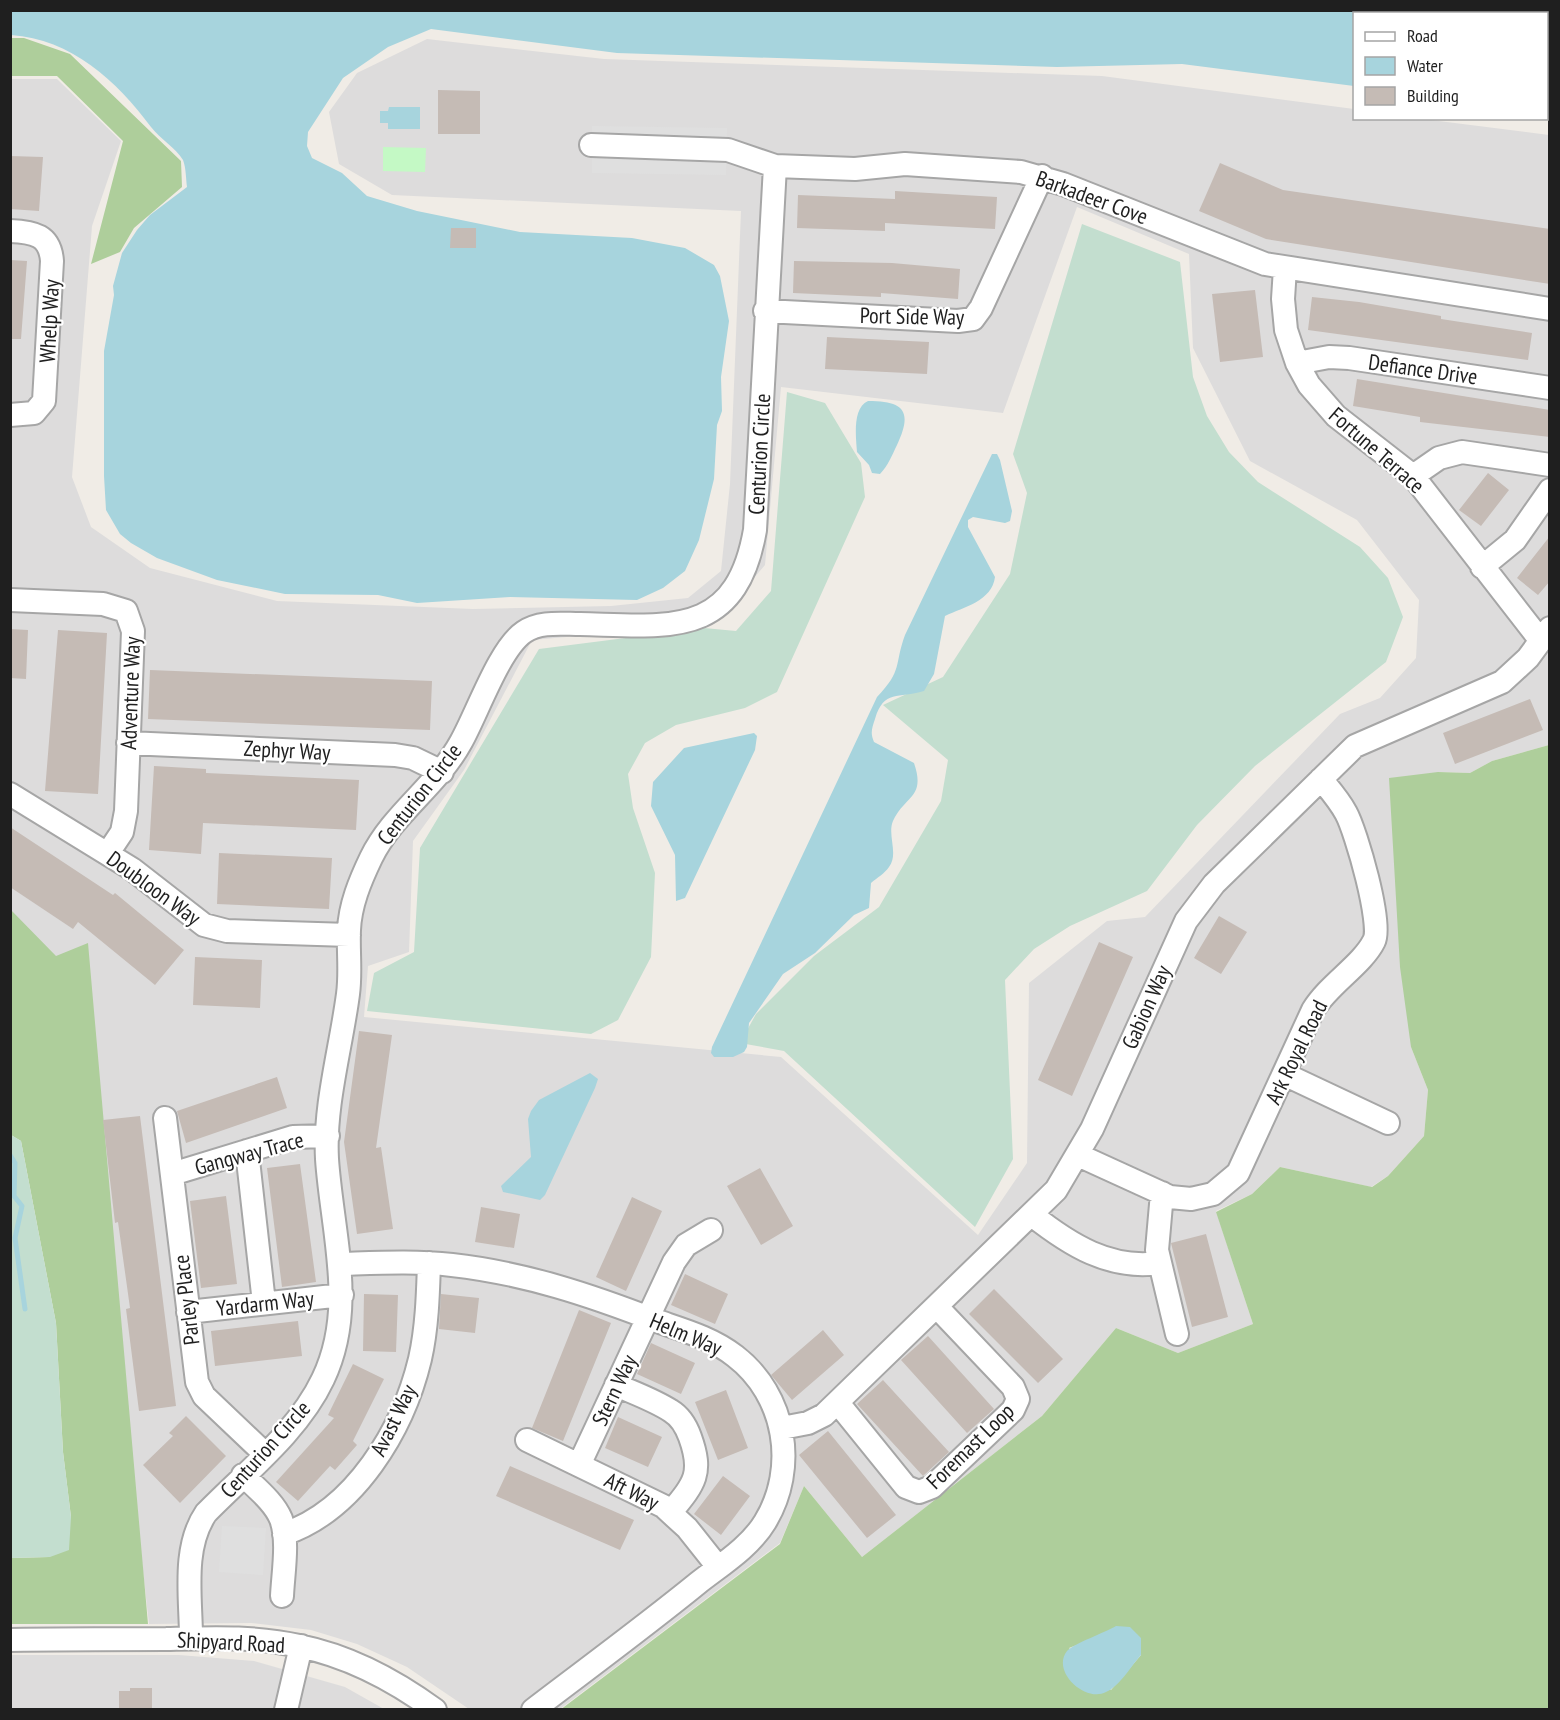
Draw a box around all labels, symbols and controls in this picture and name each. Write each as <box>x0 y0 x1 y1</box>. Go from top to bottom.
legend <box>1353 12 1548 120</box>
text: Road <box>1407 24 1438 47</box>
text: Water <box>1407 54 1443 77</box>
text: Building <box>1407 84 1459 107</box>
street label: Barkadeer Cove <box>1032 164 1152 230</box>
street label: Whelp Way <box>33 278 65 364</box>
street label: Port Side Way <box>860 301 965 331</box>
street label: Defiance Drive <box>1367 347 1479 391</box>
street label: Centurion Circle <box>742 393 776 515</box>
street label: Fortune Terrace <box>1323 401 1431 499</box>
street label: Adventure Way <box>114 635 146 750</box>
street label: Zephyr Way <box>243 734 332 766</box>
street label: Centurion Circle <box>371 738 467 850</box>
street label: Doubloon Way <box>102 845 207 932</box>
street label: Gabion Way <box>1115 960 1177 1053</box>
street label: Ark Royal Road <box>1259 995 1333 1109</box>
street label: Gangway Trace <box>191 1125 307 1181</box>
street label: Parley Place <box>167 1253 205 1347</box>
street label: Yardarm Way <box>215 1284 316 1322</box>
street label: Helm Way <box>646 1306 727 1362</box>
street label: Stern Way <box>585 1349 643 1430</box>
street label: Avast Way <box>364 1379 423 1460</box>
street label: Centurion Circle <box>214 1395 316 1503</box>
street label: Foremast Loop <box>920 1397 1020 1495</box>
street label: Aft Way <box>600 1466 665 1517</box>
street label: Shipyard Road <box>176 1625 286 1659</box>

